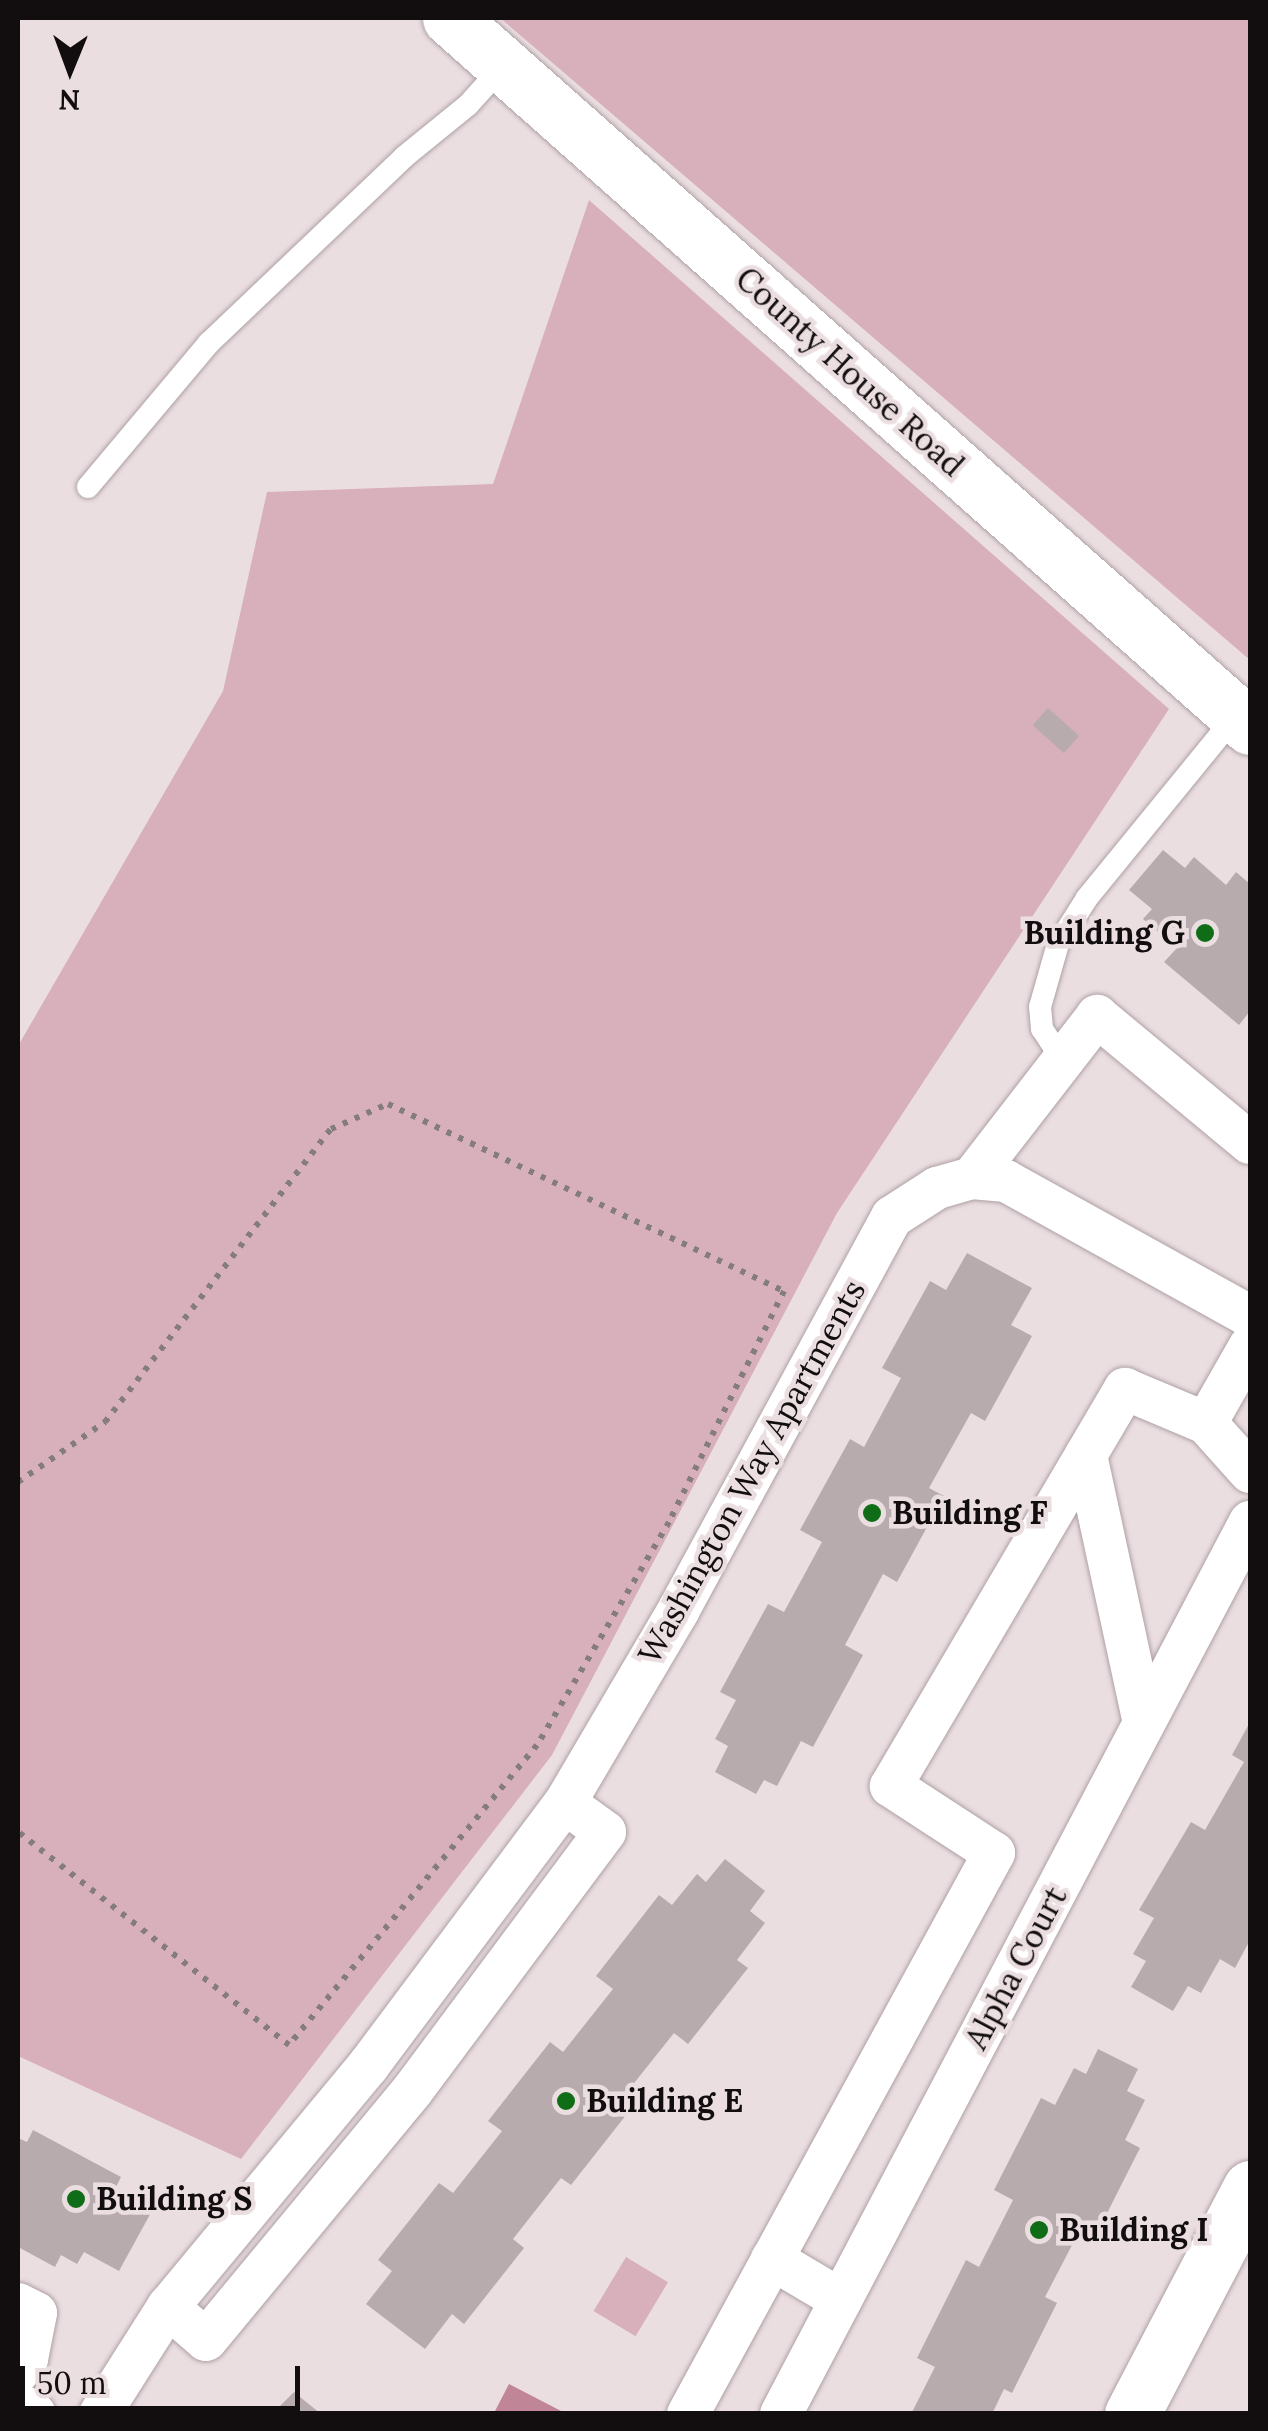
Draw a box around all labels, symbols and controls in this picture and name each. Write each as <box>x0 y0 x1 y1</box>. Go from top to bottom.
north arrow <box>20 20 120 120</box>
text: N <box>58 82 81 118</box>
street label: County House Road <box>728 259 972 485</box>
place label: Building G <box>1024 914 1185 952</box>
marker: Building G <box>1194 922 1216 944</box>
street label: Washington Way Apartments <box>630 1273 874 1671</box>
place label: Building F <box>892 1494 1048 1532</box>
marker: Building F <box>861 1502 883 1524</box>
street label: Alpha Court <box>957 1880 1075 2056</box>
place label: Building E <box>586 2082 743 2120</box>
marker: Building E <box>555 2090 577 2112</box>
place label: Building S <box>96 2180 252 2218</box>
marker: Building S <box>65 2188 87 2210</box>
place label: Building I <box>1059 2211 1209 2249</box>
marker: Building I <box>1028 2219 1050 2241</box>
scale bar <box>25 2346 305 2408</box>
text: 50 m <box>37 2364 107 2402</box>

